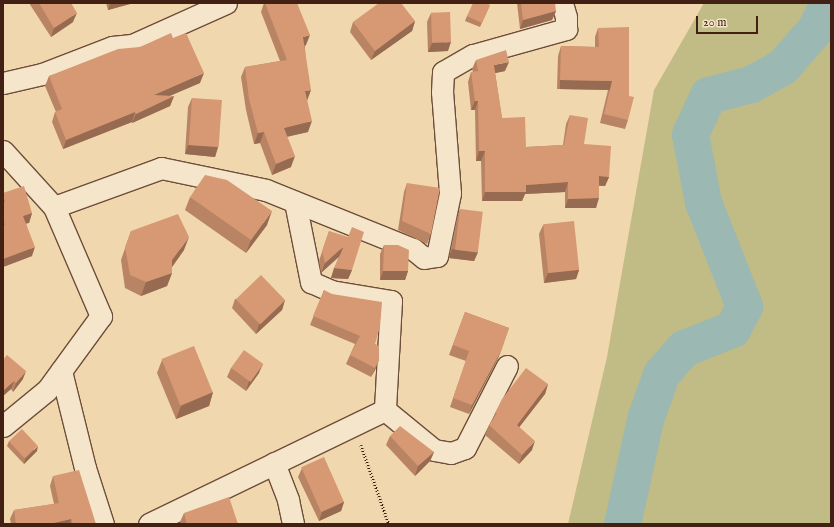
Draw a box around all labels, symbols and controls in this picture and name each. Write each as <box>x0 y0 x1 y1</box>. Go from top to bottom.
scale bar <box>698 8 760 34</box>
text: 20 m <box>703 15 726 30</box>

